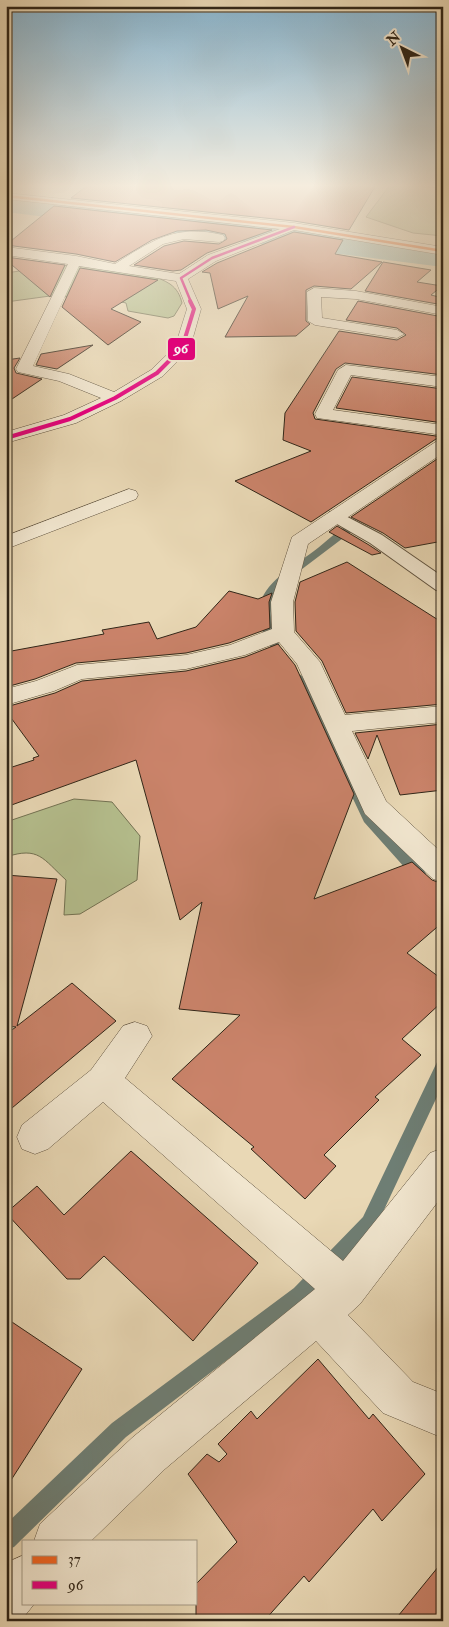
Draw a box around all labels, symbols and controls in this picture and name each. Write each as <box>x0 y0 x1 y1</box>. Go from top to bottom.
north arrow <box>376 22 426 72</box>
text: N <box>383 28 404 50</box>
line badge: 96 <box>167 337 196 361</box>
text: 96 <box>172 340 189 357</box>
legend <box>22 1540 198 1604</box>
text: 37 <box>68 1550 81 1569</box>
text: 96 <box>67 1576 85 1595</box>

